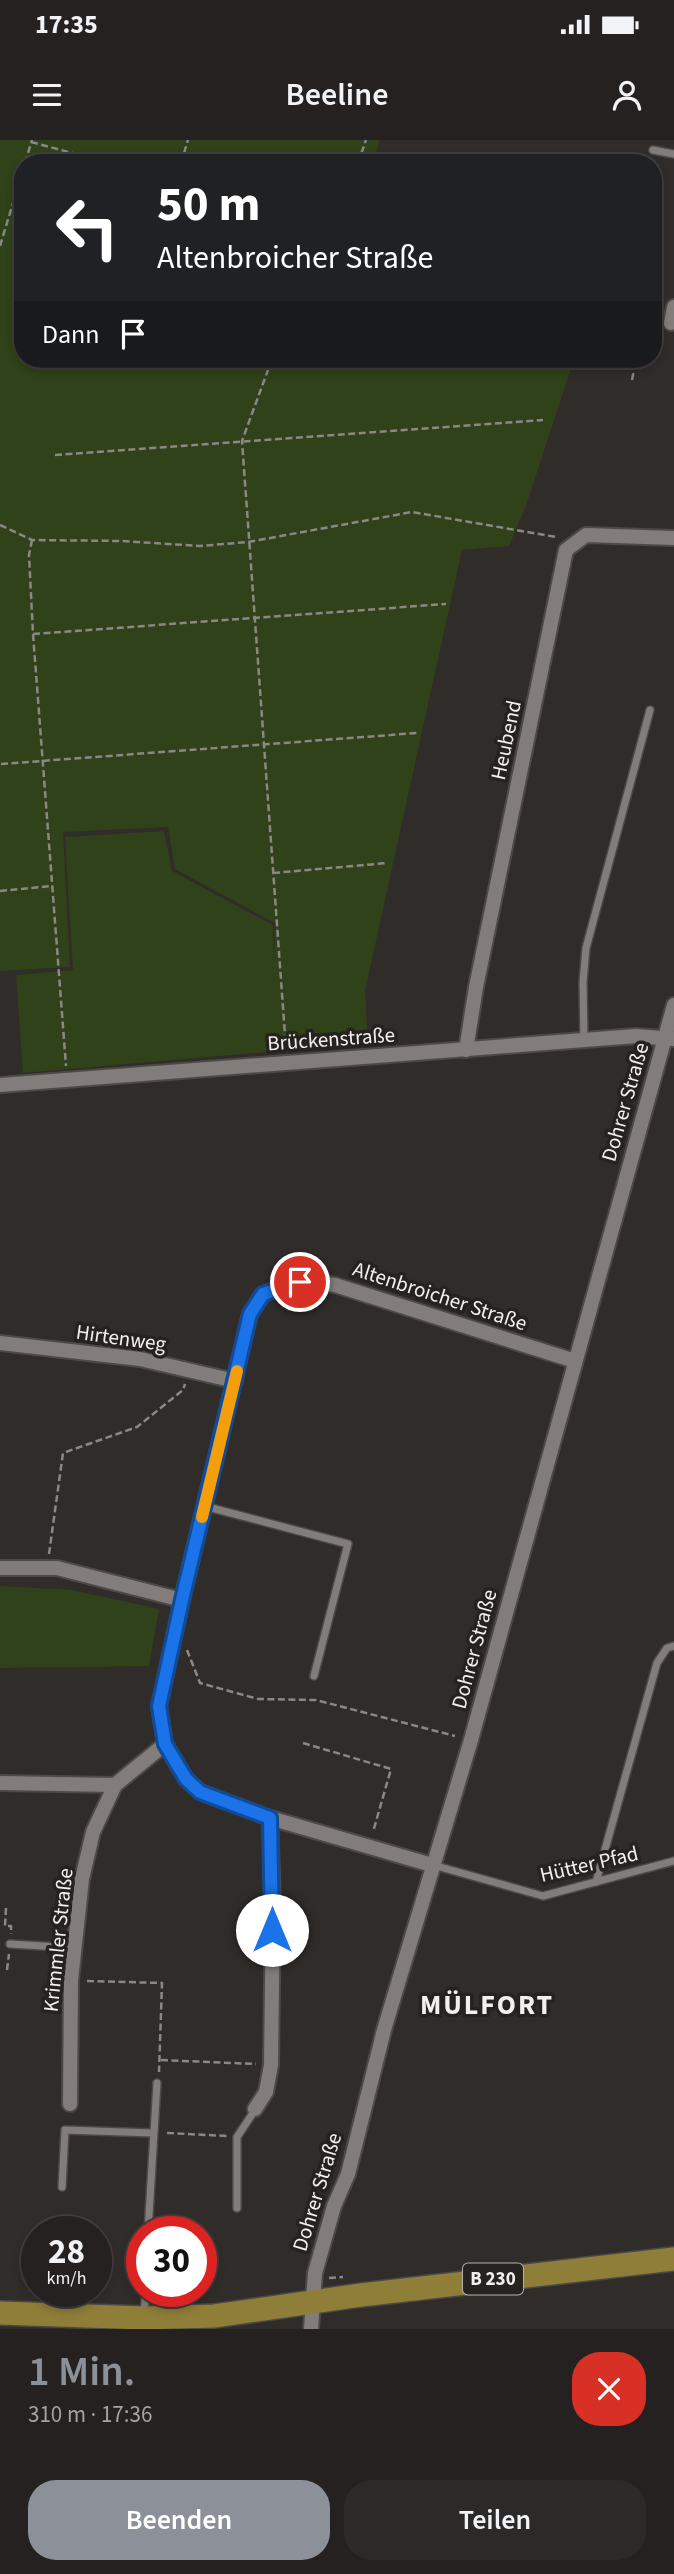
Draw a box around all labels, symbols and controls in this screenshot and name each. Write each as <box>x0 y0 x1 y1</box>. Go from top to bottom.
text: 17:35 <box>35 6 98 43</box>
text: Beeline <box>286 72 388 118</box>
icon: menu <box>28 76 66 114</box>
icon: person <box>608 76 646 114</box>
text: 50 m <box>157 170 261 240</box>
icon: left <box>42 182 133 273</box>
text: Altenbroicher Straße <box>157 235 433 281</box>
icon: arrive <box>114 315 152 353</box>
text: Dann <box>42 316 100 353</box>
street label: Heubend <box>483 697 529 783</box>
street label: Brückenstraße <box>266 1020 396 1058</box>
street label: Dohrer Straße <box>594 1039 656 1165</box>
pin <box>270 1252 330 1312</box>
street label: Altenbroicher Straße <box>349 1254 531 1338</box>
icon: arrive <box>281 1263 319 1301</box>
street label: Hirtenweg <box>74 1317 168 1359</box>
street label: Dohrer Straße <box>444 1586 504 1712</box>
street label: Hütter Pfad <box>537 1838 641 1890</box>
street label: Krimmler Straße <box>36 1867 80 2013</box>
position arrow <box>235 1893 309 1967</box>
district label: MÜLFORT <box>420 1985 554 2025</box>
street label: Dohrer Straße <box>285 2129 349 2255</box>
speed limit sign: 30 <box>126 2216 217 2307</box>
text: 28 <box>48 2227 85 2277</box>
road number: B 230 <box>463 2264 523 2294</box>
text: km/h <box>47 2266 86 2291</box>
text: 1 Min. <box>28 2342 135 2402</box>
button: close <box>572 2352 646 2426</box>
text: 310 m · 17:36 <box>28 2398 152 2431</box>
button: Beenden <box>28 2480 330 2560</box>
button: Teilen <box>344 2480 646 2560</box>

